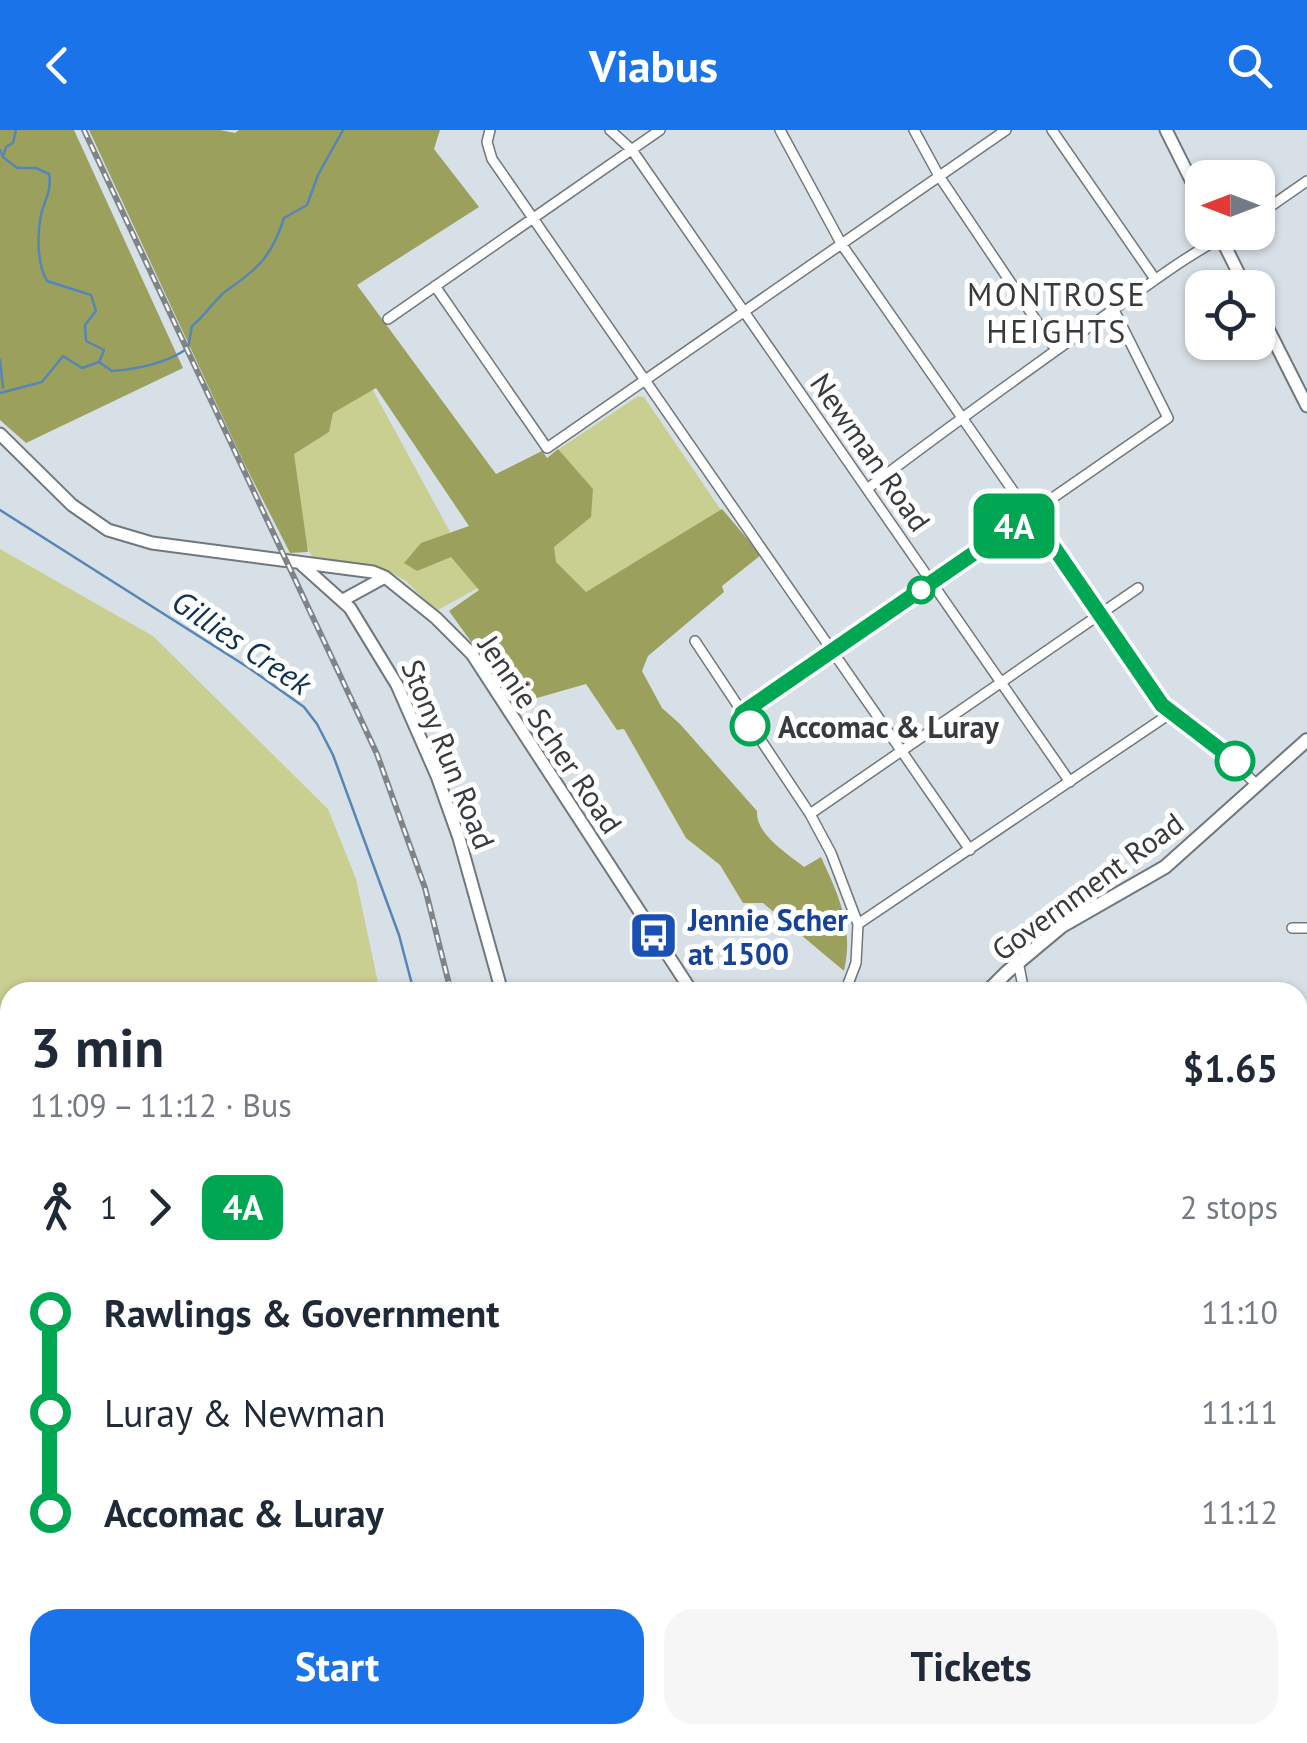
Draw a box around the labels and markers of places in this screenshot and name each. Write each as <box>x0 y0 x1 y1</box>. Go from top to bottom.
unlabelled marker <box>908 577 934 603</box>
marker: Accomac & Luray <box>731 707 769 745</box>
place label: Accomac & Luray <box>778 707 1000 746</box>
unlabelled marker <box>1216 742 1254 780</box>
place label: Jennie Scher at 1500 <box>687 900 848 973</box>
bus stop icon: Jennie Scher at 1500 <box>627 910 679 962</box>

